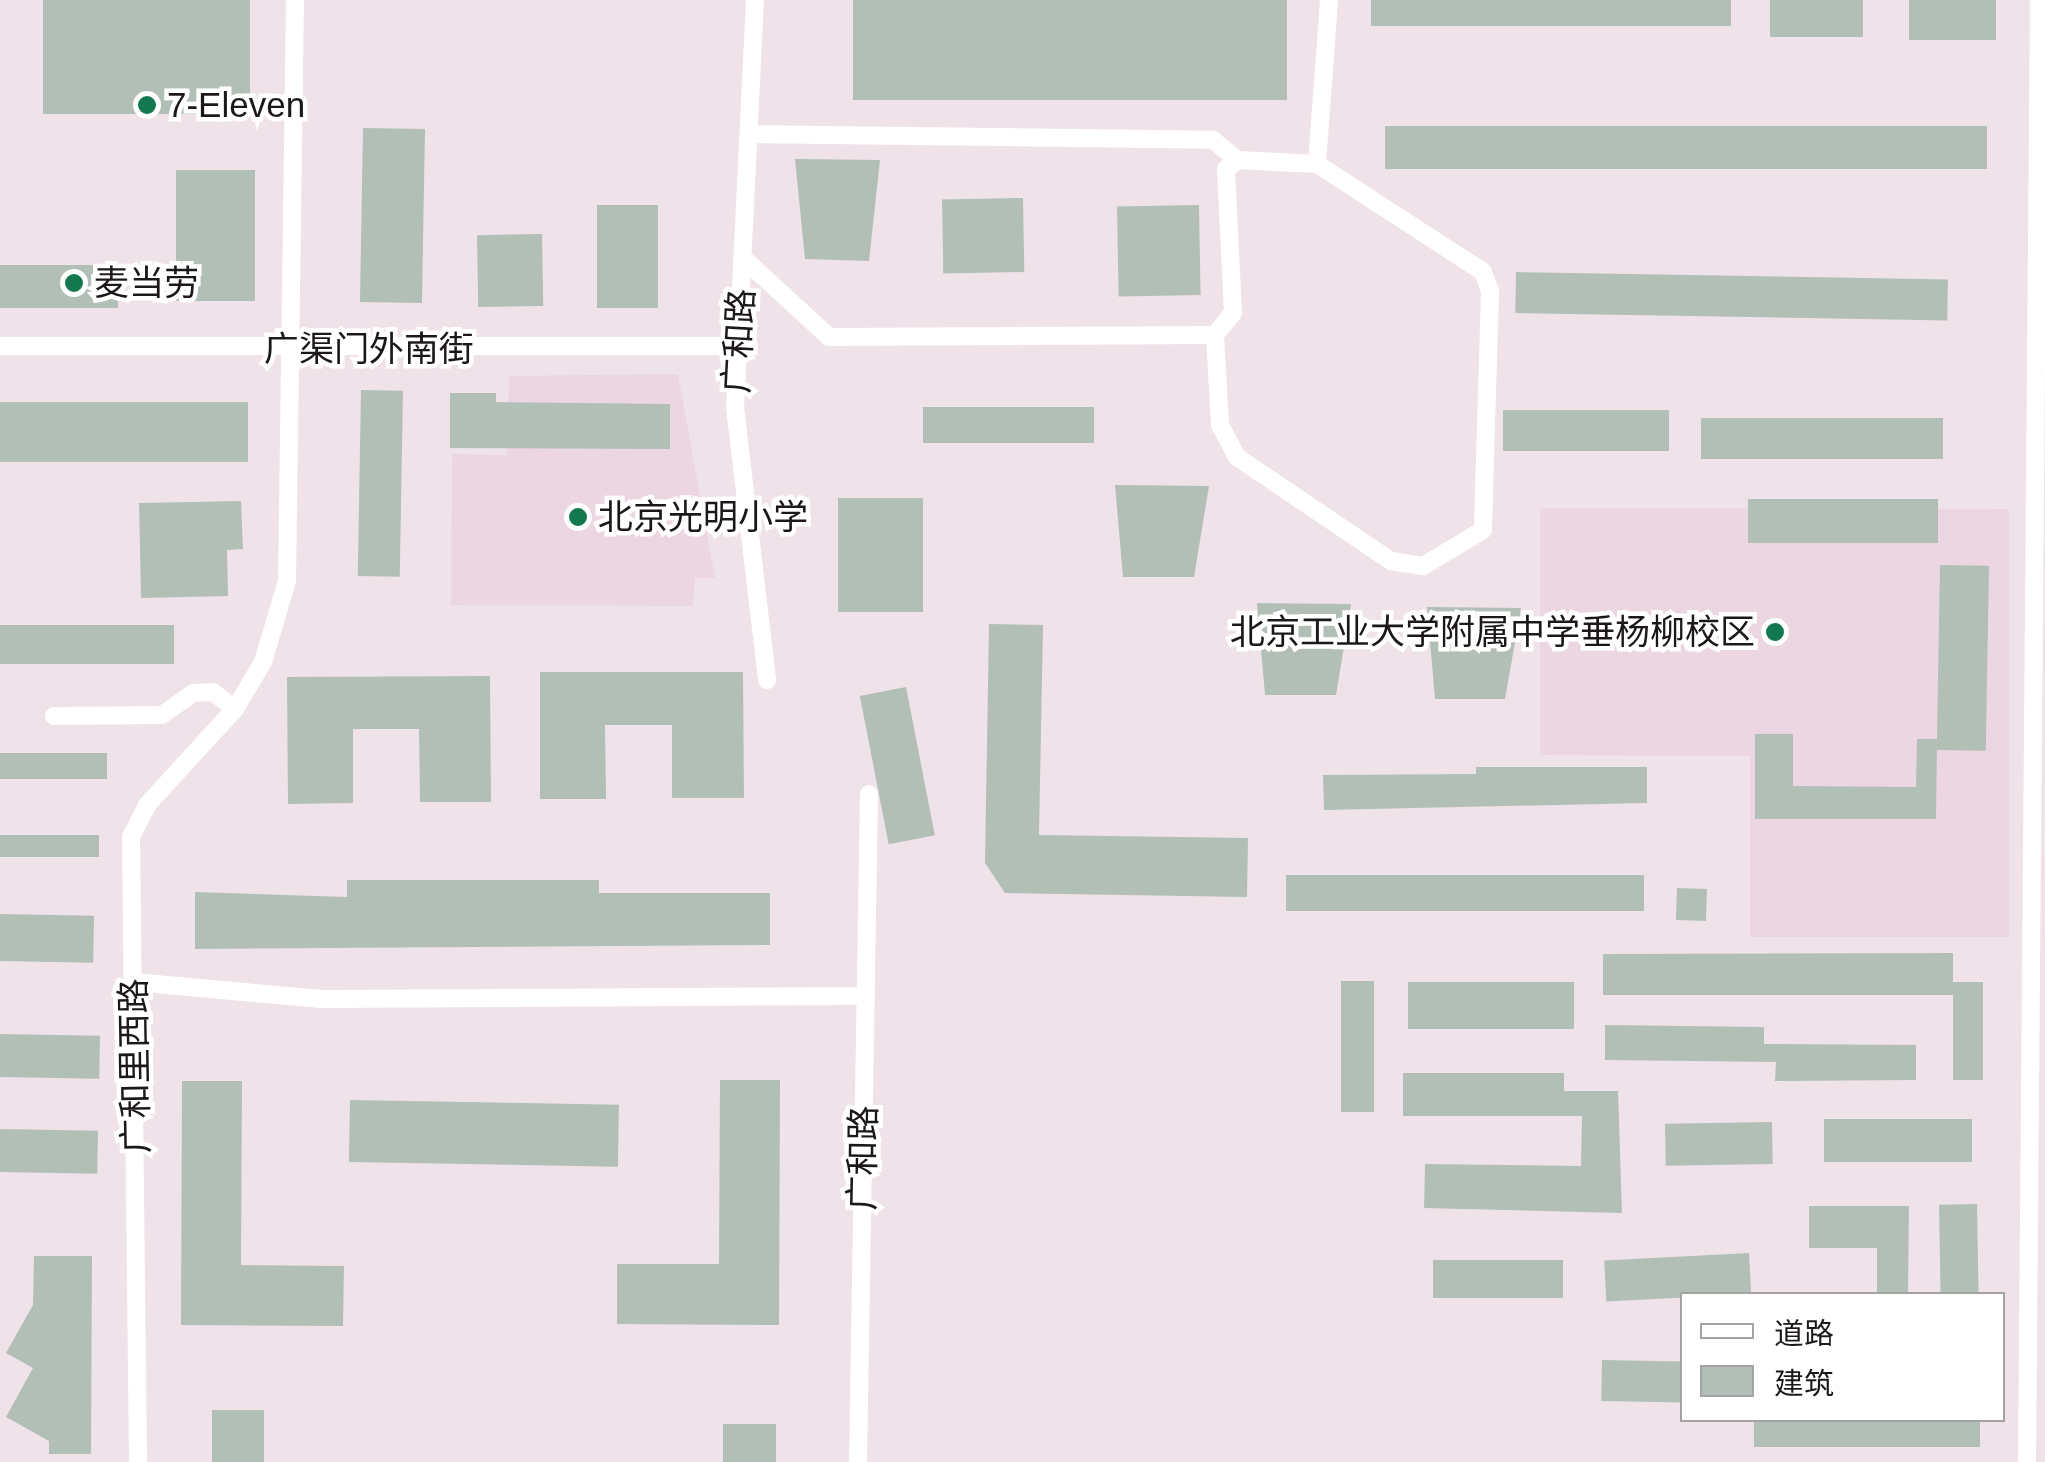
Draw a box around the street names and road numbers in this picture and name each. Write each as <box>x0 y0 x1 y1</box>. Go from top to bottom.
street label: 广和路 <box>715 287 763 395</box>
street label: 广渠门外南街 <box>264 328 474 370</box>
street label: 广和里西路 <box>112 978 158 1154</box>
street label: 广和路 <box>841 1105 885 1211</box>

